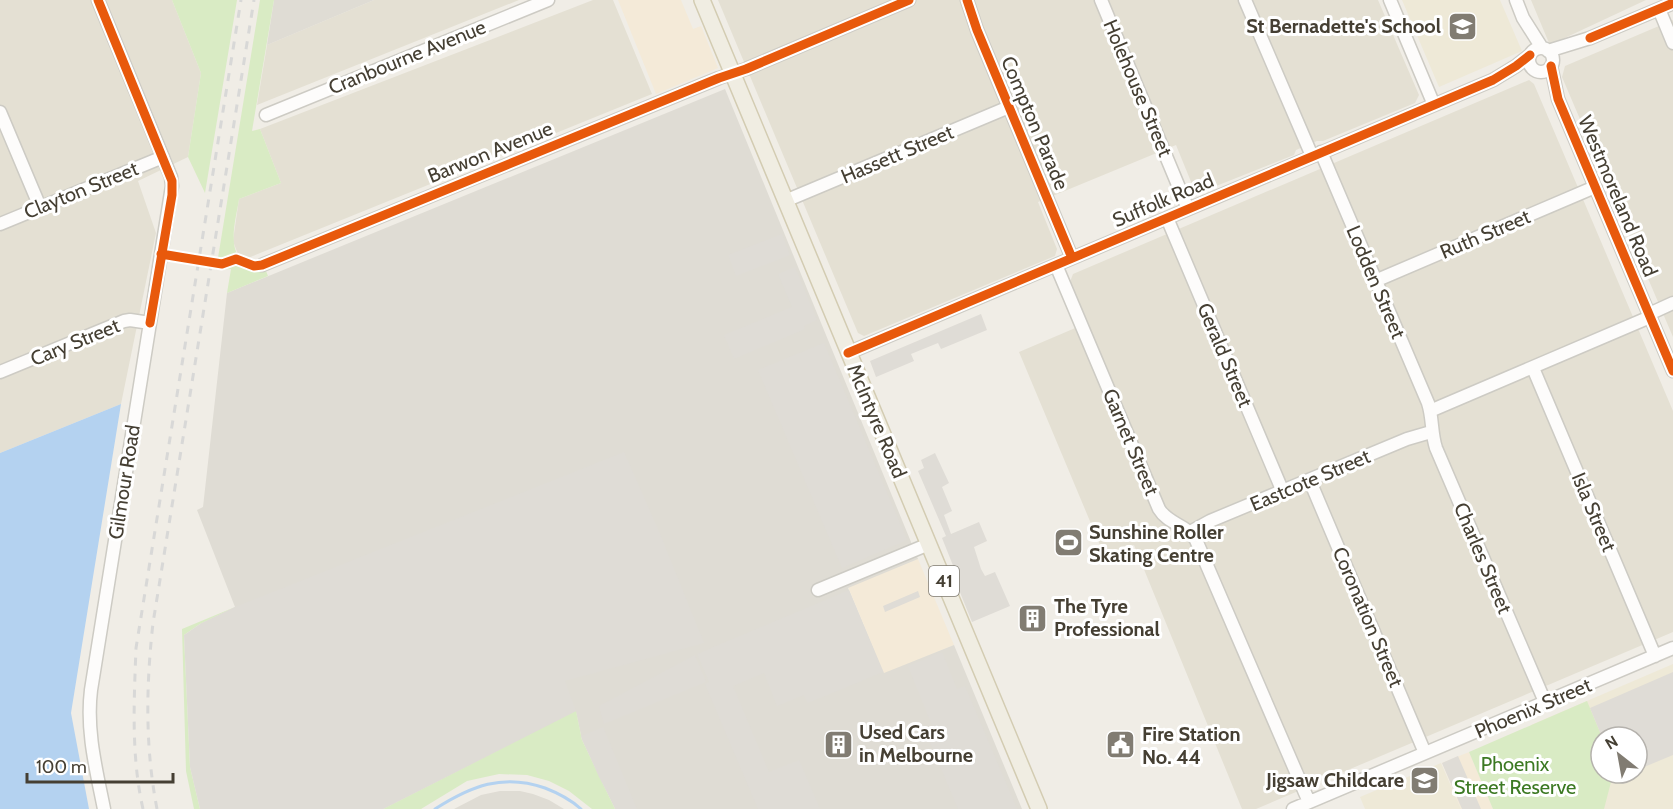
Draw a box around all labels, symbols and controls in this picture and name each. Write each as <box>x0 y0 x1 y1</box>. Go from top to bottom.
school or university icon: St Bernadette's School <box>1446 10 1478 42</box>
place label: St Bernadette's School <box>1246 14 1441 38</box>
street label: Cranbourne Avenue <box>325 15 489 99</box>
street label: Holehouse Street <box>1098 16 1178 160</box>
street label: Compton Parade <box>996 53 1074 193</box>
street label: Westmoreland Road <box>1573 112 1663 280</box>
street label: Barwon Avenue <box>424 116 556 188</box>
street label: Hassett Street <box>837 119 957 188</box>
street label: Clayton Street <box>20 156 142 224</box>
street label: Suffolk Road <box>1109 168 1217 232</box>
street label: Ruth Street <box>1436 204 1534 264</box>
street label: Lodden Street <box>1341 222 1411 342</box>
street label: Gerald Street <box>1192 299 1258 411</box>
street label: Cary Street <box>27 313 123 371</box>
street label: McIntyre Road <box>842 360 912 482</box>
street label: Garnet Street <box>1098 385 1164 499</box>
street label: Gilmour Road <box>103 423 145 541</box>
street label: Eastcote Street <box>1246 444 1374 516</box>
street label: Isla Street <box>1567 469 1621 555</box>
street label: Charles Street <box>1449 499 1517 617</box>
place label: Sunshine Roller Skating Centre <box>1089 520 1224 567</box>
sports icon: Sunshine Roller Skating Centre <box>1052 527 1084 559</box>
street label: Coronation Street <box>1328 543 1408 691</box>
road number: 41 <box>929 566 959 596</box>
place label: The Tyre Professional <box>1054 594 1160 641</box>
building icon: The Tyre Professional <box>1017 602 1049 634</box>
street label: Phoenix Street <box>1471 673 1595 743</box>
place label: Used Cars in Melbourne <box>859 720 973 767</box>
place label: Fire Station No. 44 <box>1142 722 1241 769</box>
north arrow <box>1589 725 1649 785</box>
building icon: Used Cars in Melbourne <box>822 728 854 760</box>
public building icon: Fire Station No. 44 <box>1105 729 1137 761</box>
text: N <box>1602 732 1621 754</box>
scale bar <box>27 746 172 784</box>
park label: Phoenix Street Reserve <box>1454 752 1576 799</box>
text: 100 m <box>36 756 87 778</box>
school or university icon: Jigsaw Childcare <box>1409 764 1441 796</box>
place label: Jigsaw Childcare <box>1265 768 1404 792</box>

